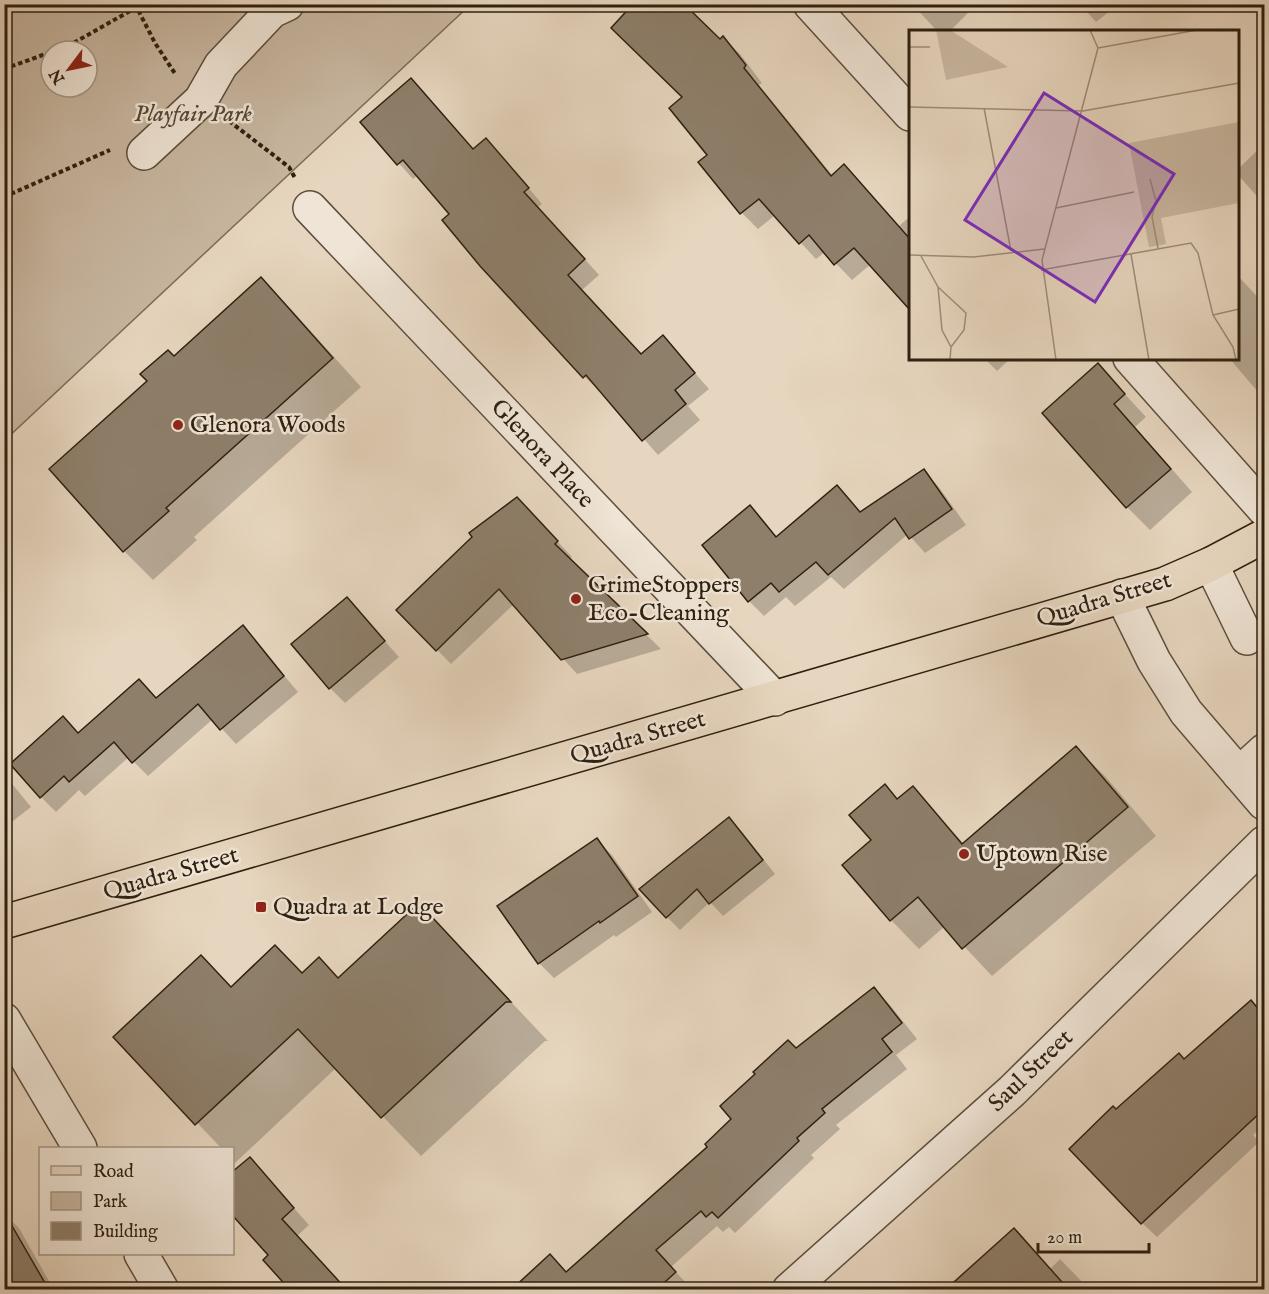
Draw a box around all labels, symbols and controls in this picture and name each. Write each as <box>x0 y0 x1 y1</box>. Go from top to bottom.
inset map <box>909 30 1239 360</box>
north arrow <box>39 39 99 99</box>
text: N <box>46 65 71 88</box>
park label: Playfair Park <box>134 99 252 130</box>
street label: Glenora Place <box>483 393 601 515</box>
place label: Glenora Woods <box>190 410 345 441</box>
marker: Glenora Woods <box>171 418 185 432</box>
street label: Quadra Street <box>1033 565 1175 635</box>
place label: GrimeStoppers Eco-Cleaning <box>588 570 739 629</box>
marker: GrimeStoppers Eco-Cleaning <box>569 592 583 606</box>
street label: Quadra Street <box>567 704 709 772</box>
place label: Uptown Rise <box>976 839 1107 870</box>
street label: Quadra Street <box>100 840 242 908</box>
marker: Uptown Rise <box>957 847 971 861</box>
place label: Quadra at Lodge <box>273 892 444 923</box>
marker: Quadra at Lodge <box>254 900 268 914</box>
street label: Saul Street <box>982 1023 1080 1119</box>
legend <box>39 1147 234 1255</box>
text: Road <box>93 1161 134 1184</box>
text: Park <box>93 1191 128 1214</box>
scale bar <box>1038 1216 1149 1254</box>
text: Building <box>93 1221 158 1244</box>
text: 20 m <box>1047 1227 1082 1250</box>

